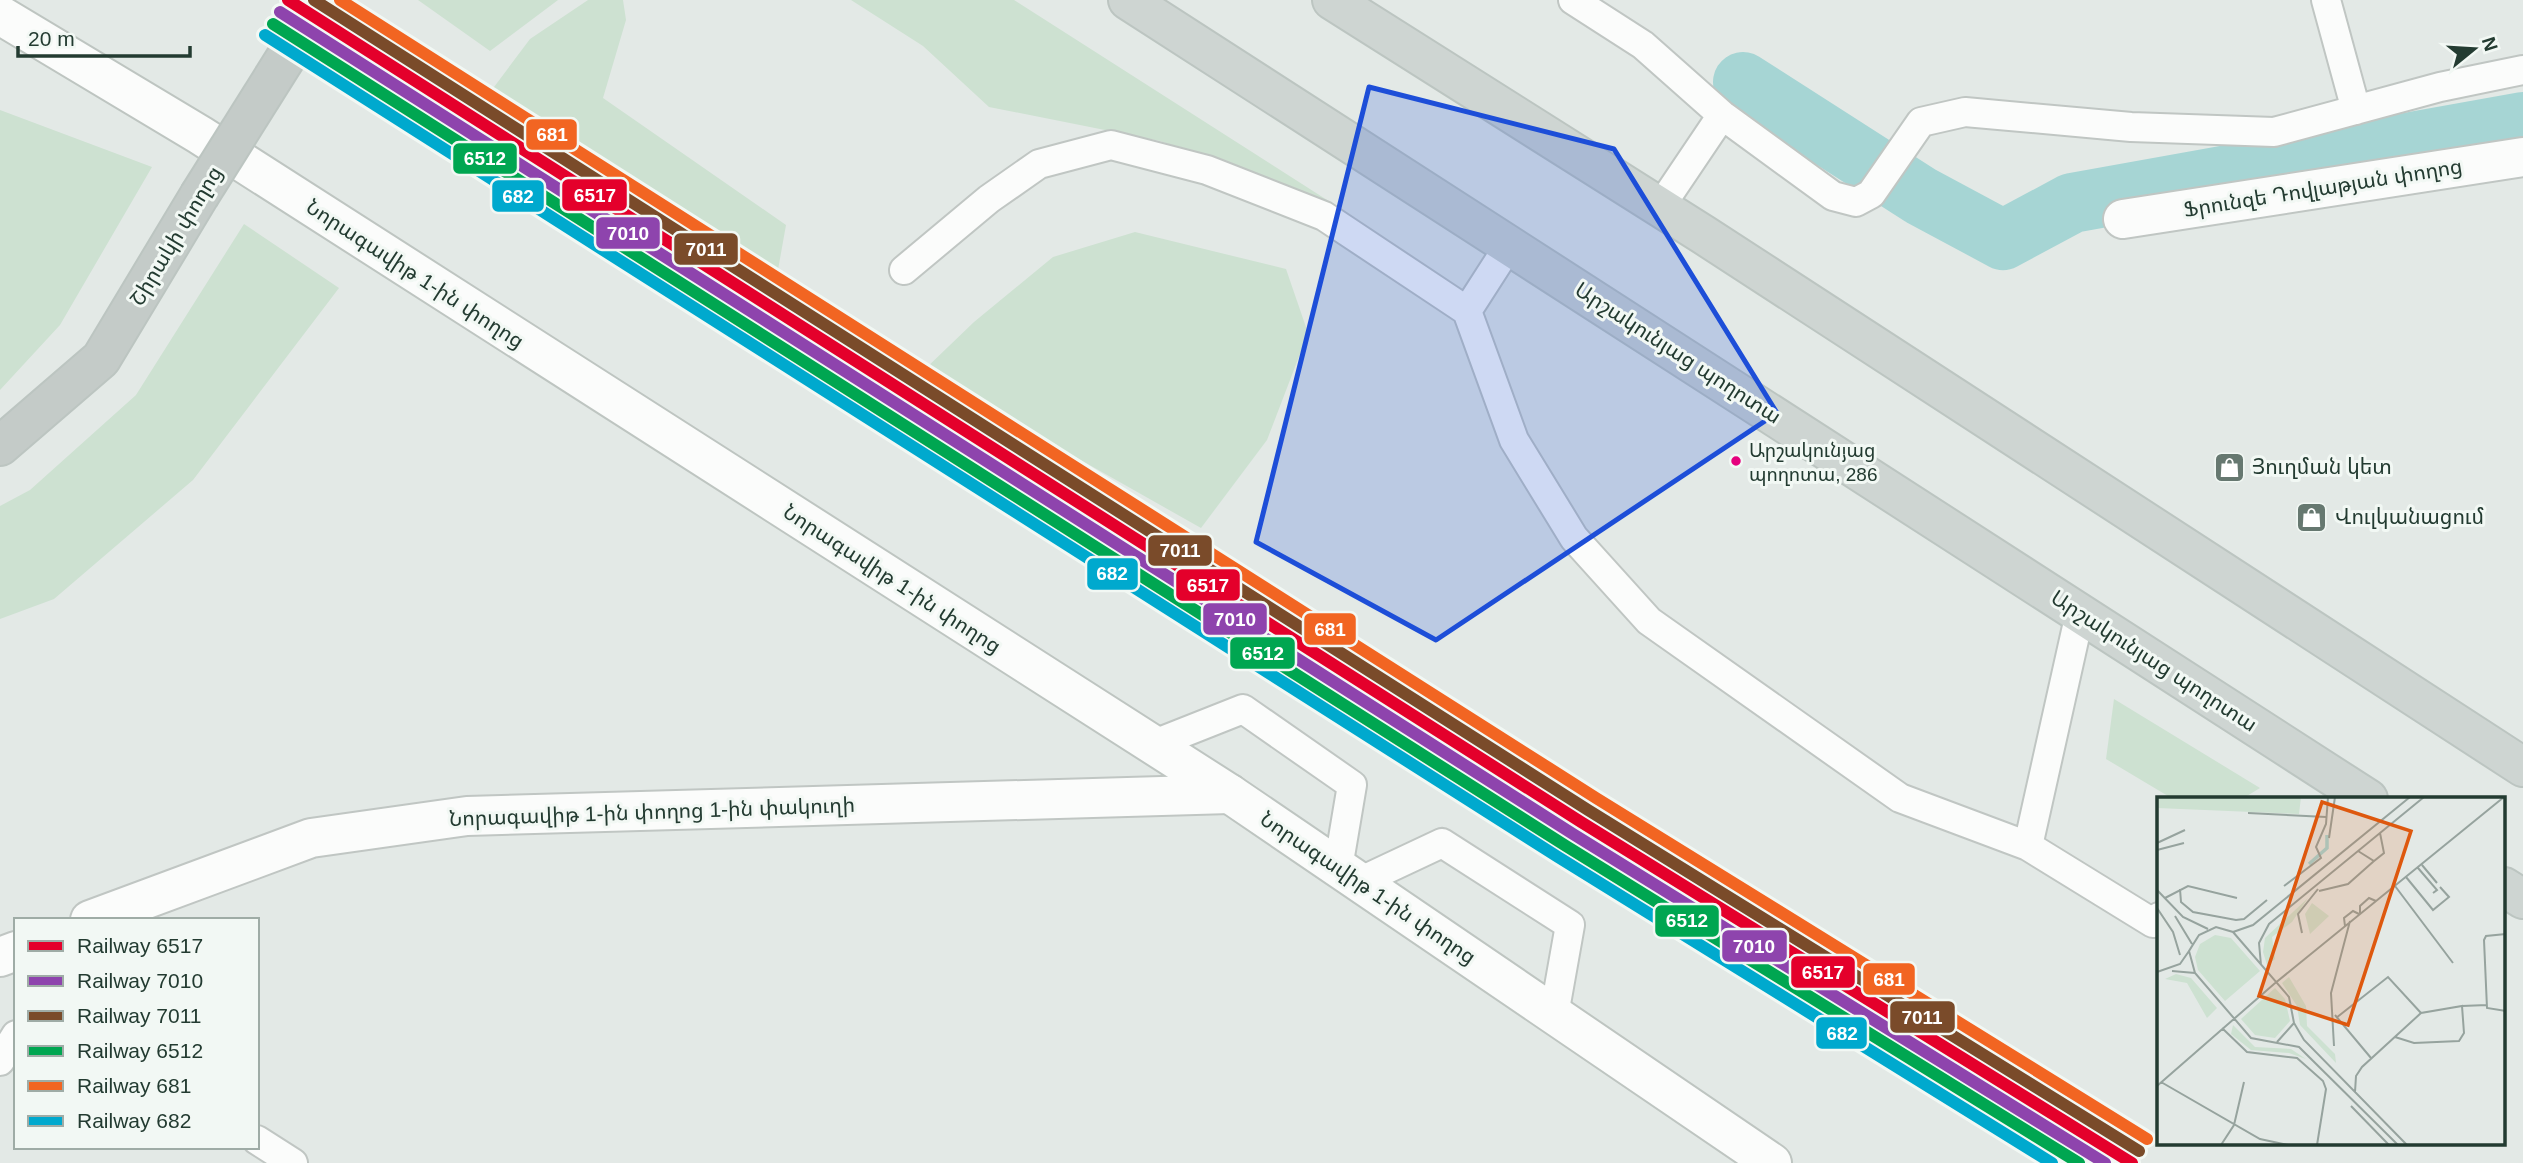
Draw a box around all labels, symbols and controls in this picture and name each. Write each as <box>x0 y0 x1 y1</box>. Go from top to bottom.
scale bar <box>18 14 189 58</box>
north arrow <box>2439 14 2509 84</box>
text: 20 m <box>28 27 75 50</box>
text: N <box>2478 34 2502 54</box>
line badge: 681 <box>525 118 578 151</box>
text: 681 <box>536 124 568 145</box>
line badge: 6512 <box>452 142 518 175</box>
text: 6512 <box>464 148 506 169</box>
street label: Ֆրունզե Դովլաթյան փողոց <box>2182 154 2464 222</box>
street label: Շիրակի փողոց <box>125 162 227 310</box>
line badge: 6517 <box>561 178 628 212</box>
line badge: 682 <box>491 179 545 213</box>
text: 6517 <box>574 185 616 206</box>
text: 682 <box>502 186 534 207</box>
street label: Նորագավիթ 1-ին փողոց <box>302 195 528 353</box>
line badge: 7010 <box>595 216 661 250</box>
text: 7010 <box>607 223 649 244</box>
line badge: 7011 <box>673 232 739 266</box>
text: 7011 <box>685 239 727 260</box>
street label: Արշակունյաց պողոտա <box>1571 277 1785 429</box>
place label: Արշակունյաց պողոտա, 286 <box>1749 440 1878 486</box>
shop icon: Յուղման կետ <box>2212 450 2246 484</box>
marker: Արշակունյաց պողոտա, 286 <box>1729 454 1743 468</box>
place label: Յուղման կետ <box>2252 455 2392 479</box>
street label: Նորագավիթ 1-ին փողոց <box>779 500 1005 658</box>
shop icon: Վուլկանացում <box>2295 500 2329 534</box>
place label: Վուլկանացում <box>2335 505 2484 529</box>
line badge: 7011 <box>1147 534 1213 567</box>
text: 7011 <box>1159 540 1201 561</box>
line badge: 682 <box>1086 557 1139 591</box>
text: 682 <box>1096 563 1128 584</box>
line badge: 6517 <box>1175 568 1241 602</box>
text: 6517 <box>1187 575 1229 596</box>
street label: Արշակունյաց պողոտա <box>2047 585 2261 737</box>
line badge: 7010 <box>1202 602 1268 636</box>
text: 7010 <box>1214 609 1256 630</box>
line badge: 681 <box>1303 612 1357 646</box>
text: 681 <box>1314 619 1346 640</box>
line badge: 6512 <box>1229 636 1296 670</box>
text: 6512 <box>1242 643 1284 664</box>
street label: Նորագավիթ 1-ին փողոց 1-ին փակուղի <box>449 793 855 831</box>
inset map <box>2157 797 2506 1146</box>
street label: Նորագավիթ 1-ին փողոց <box>1256 807 1480 969</box>
line badge: 6512 <box>1654 904 1720 938</box>
text: 6512 <box>1666 910 1708 931</box>
legend <box>14 918 259 1149</box>
line badge: 7010 <box>1721 929 1788 963</box>
text: Railway 6517 <box>77 934 203 957</box>
text: 7010 <box>1733 936 1775 957</box>
line badge: 6517 <box>1790 955 1856 989</box>
text: 6517 <box>1802 962 1844 983</box>
line badge: 681 <box>1862 962 1916 996</box>
text: Railway 7010 <box>77 969 203 992</box>
text: 681 <box>1873 969 1905 990</box>
line badge: 7011 <box>1889 1000 1956 1034</box>
text: Railway 7011 <box>77 1004 202 1027</box>
text: 7011 <box>1901 1007 1943 1028</box>
line badge: 682 <box>1815 1016 1868 1050</box>
text: 682 <box>1826 1023 1858 1044</box>
text: Railway 6512 <box>77 1039 203 1062</box>
text: Railway 681 <box>77 1074 191 1097</box>
text: Railway 682 <box>77 1109 191 1132</box>

